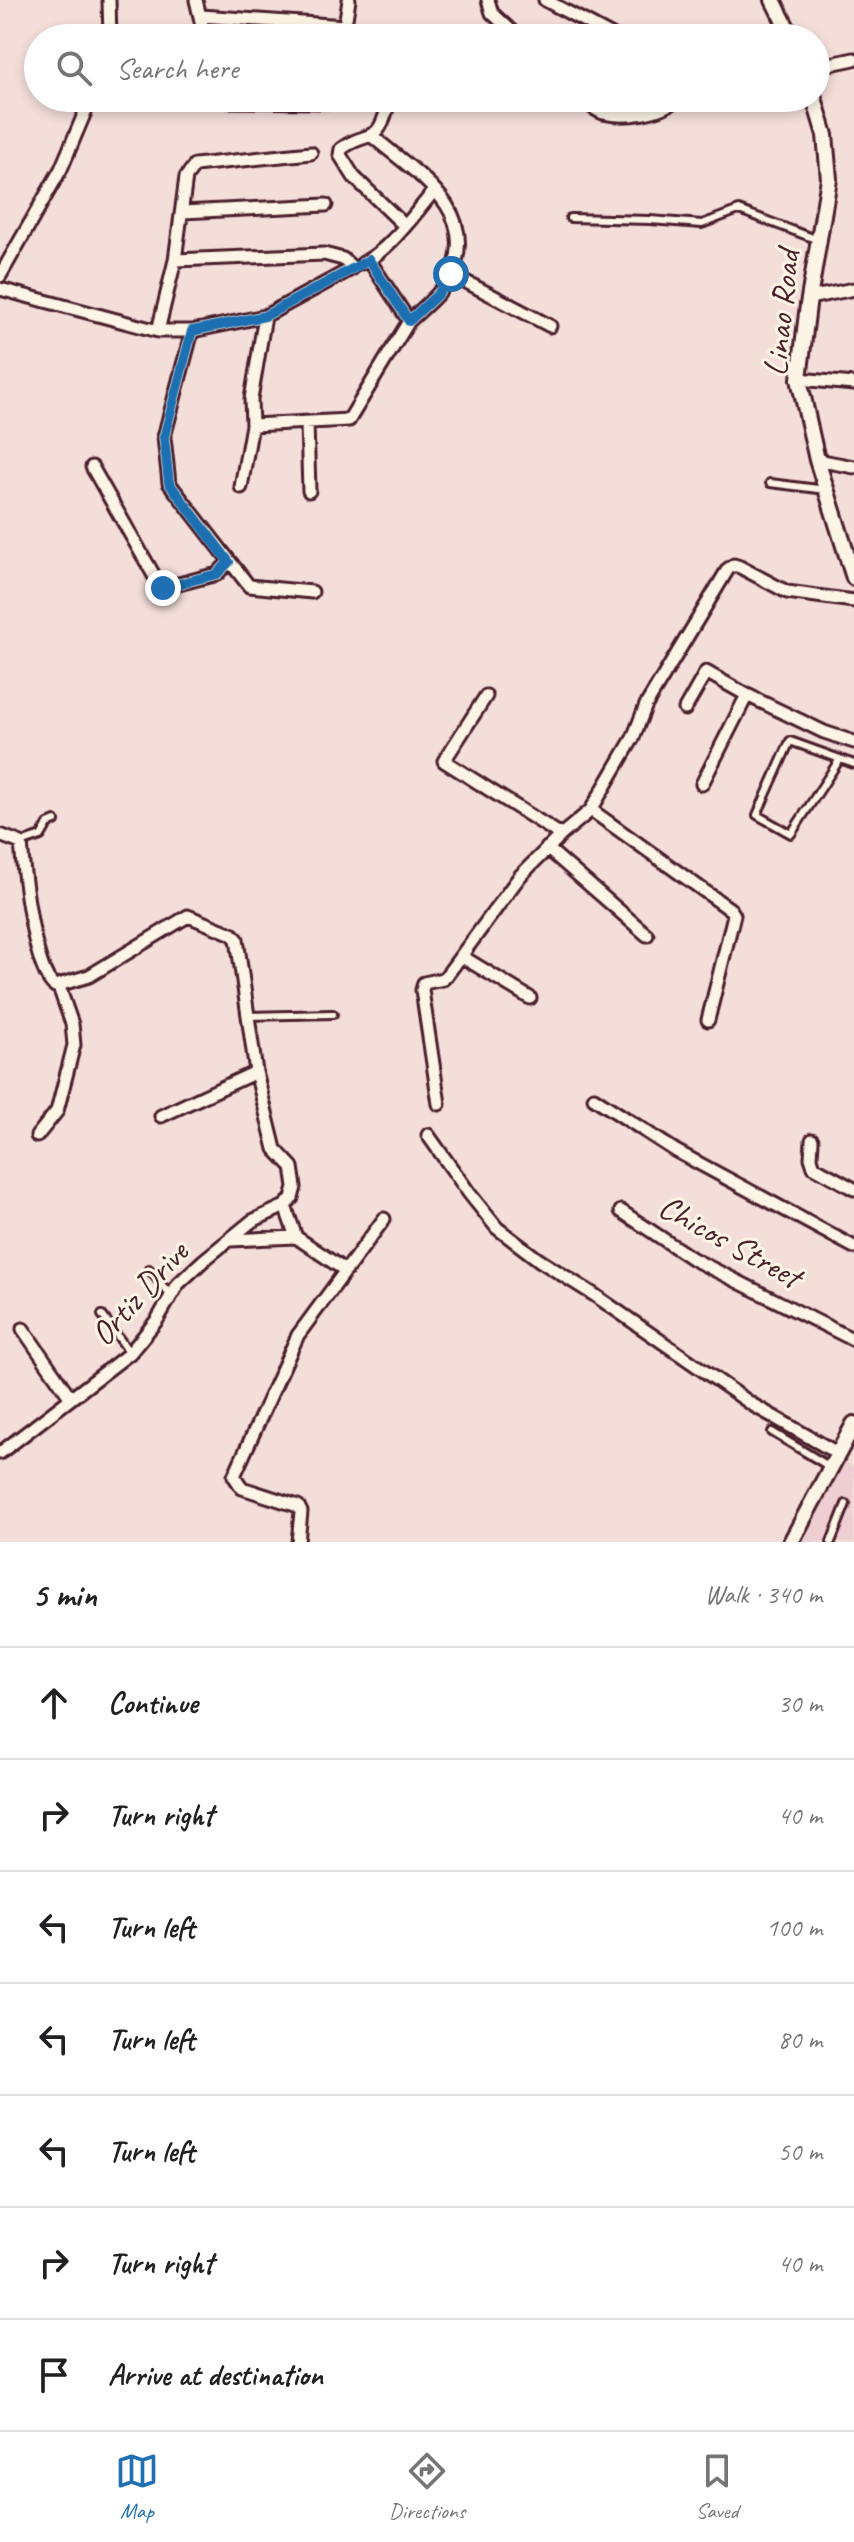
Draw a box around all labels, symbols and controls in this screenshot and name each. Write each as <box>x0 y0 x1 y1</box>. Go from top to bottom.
search box <box>24 24 830 112</box>
icon: search <box>52 46 96 90</box>
text: Search here <box>116 49 238 87</box>
street label: Linao Road <box>753 243 809 378</box>
route start <box>433 256 469 292</box>
route end <box>145 570 181 606</box>
street label: Chicos Street <box>651 1184 813 1300</box>
street label: Ortiz Drive <box>81 1230 199 1354</box>
text: 5 min <box>32 1573 97 1616</box>
text: Walk · 340 m <box>705 1578 822 1611</box>
icon: ahead <box>32 1681 76 1725</box>
text: Continue <box>108 1684 198 1722</box>
text: 30 m <box>778 1687 822 1720</box>
icon: right <box>32 1793 76 1837</box>
text: Turn right <box>108 1796 213 1834</box>
text: 40 m <box>778 1799 822 1832</box>
icon: left <box>32 1905 76 1949</box>
text: Turn left <box>108 1908 195 1946</box>
text: 100 m <box>766 1911 822 1944</box>
icon: left <box>32 2017 76 2061</box>
text: Turn left <box>108 2020 195 2058</box>
text: 80 m <box>778 2023 822 2056</box>
icon: left <box>32 2129 76 2173</box>
text: Turn left <box>108 2132 195 2170</box>
text: 50 m <box>778 2135 822 2168</box>
icon: right <box>32 2241 76 2285</box>
text: Turn right <box>108 2244 213 2282</box>
text: 40 m <box>778 2247 822 2280</box>
icon: arrive <box>32 2353 76 2397</box>
text: Arrive at destination <box>108 2356 323 2394</box>
tab: Map <box>115 2449 159 2525</box>
tab: Directions <box>389 2449 465 2525</box>
tab: Saved <box>695 2449 739 2525</box>

